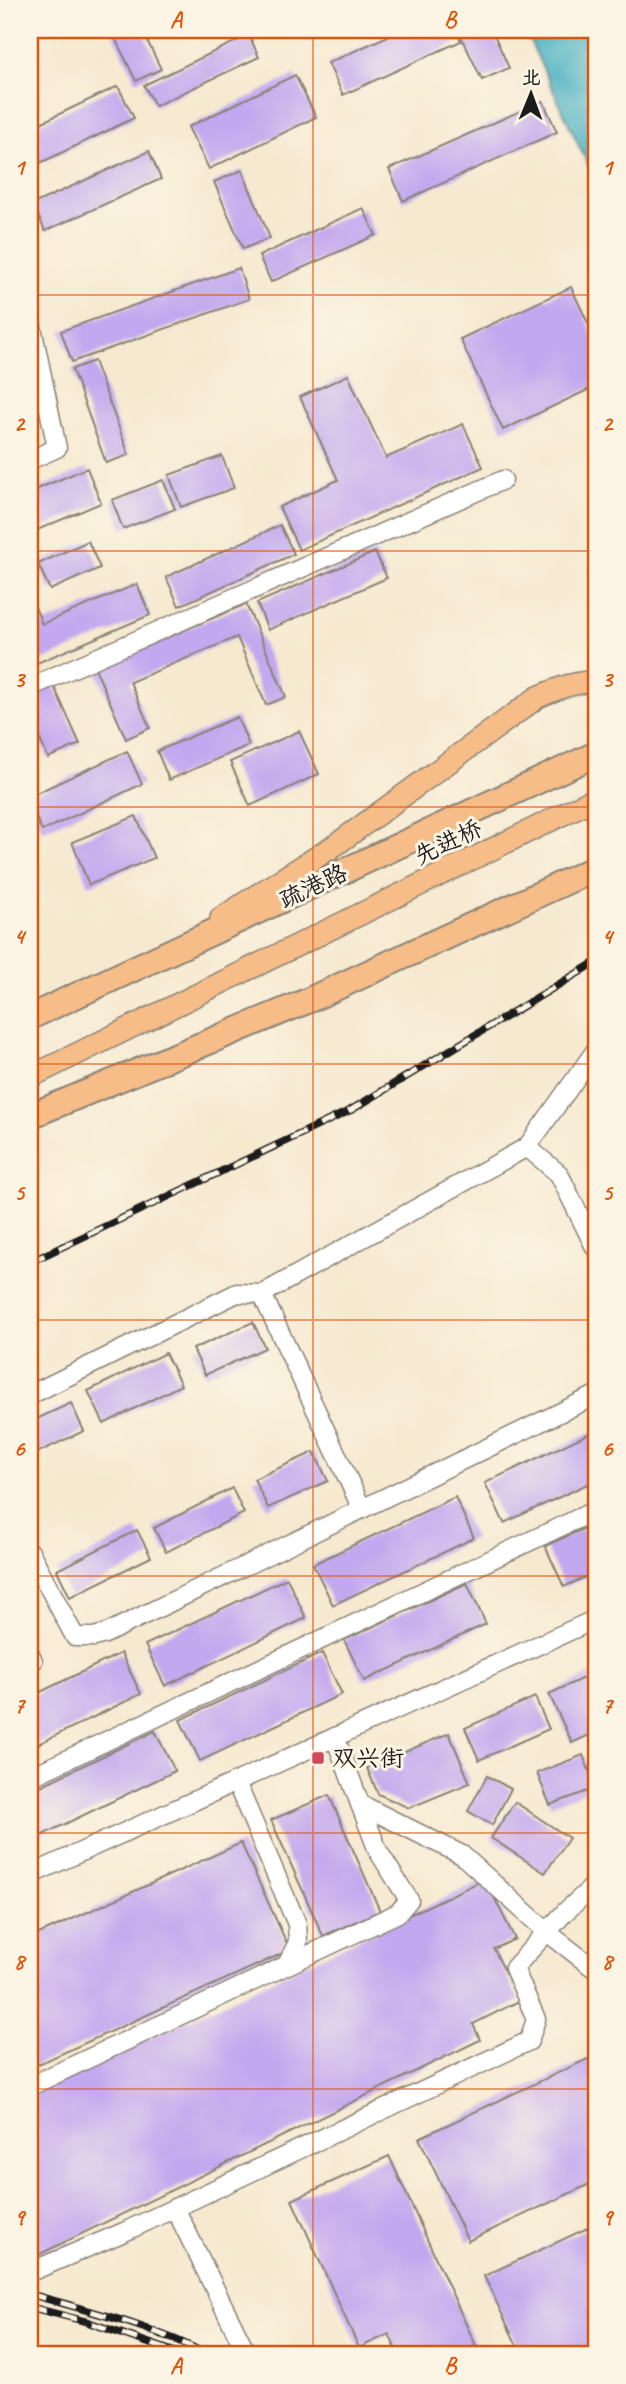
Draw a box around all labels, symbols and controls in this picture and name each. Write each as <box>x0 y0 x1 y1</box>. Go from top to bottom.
text: A <box>170 5 184 34</box>
text: B <box>444 5 458 34</box>
north arrow <box>496 60 566 130</box>
text: 北 <box>522 66 541 90</box>
text: 1 <box>14 153 27 182</box>
text: 1 <box>602 153 615 182</box>
text: 2 <box>14 409 27 438</box>
text: 2 <box>602 409 615 438</box>
text: 3 <box>14 665 27 694</box>
text: 3 <box>602 665 615 694</box>
street label: 先进桥 <box>409 813 487 871</box>
street label: 疏港路 <box>274 857 352 915</box>
text: 4 <box>14 922 27 951</box>
text: 4 <box>602 922 615 951</box>
text: 5 <box>14 1178 26 1207</box>
text: 5 <box>602 1178 614 1207</box>
text: 6 <box>14 1434 27 1463</box>
text: 6 <box>602 1434 615 1463</box>
text: 7 <box>14 1691 27 1720</box>
text: 7 <box>602 1691 615 1720</box>
place label: 双兴街 <box>332 1743 404 1773</box>
marker: 双兴街 <box>310 1750 326 1766</box>
text: 8 <box>14 1947 27 1976</box>
text: 8 <box>602 1947 615 1976</box>
text: 9 <box>14 2203 27 2232</box>
text: 9 <box>602 2203 615 2232</box>
text: A <box>170 2351 184 2380</box>
text: B <box>444 2351 458 2380</box>

